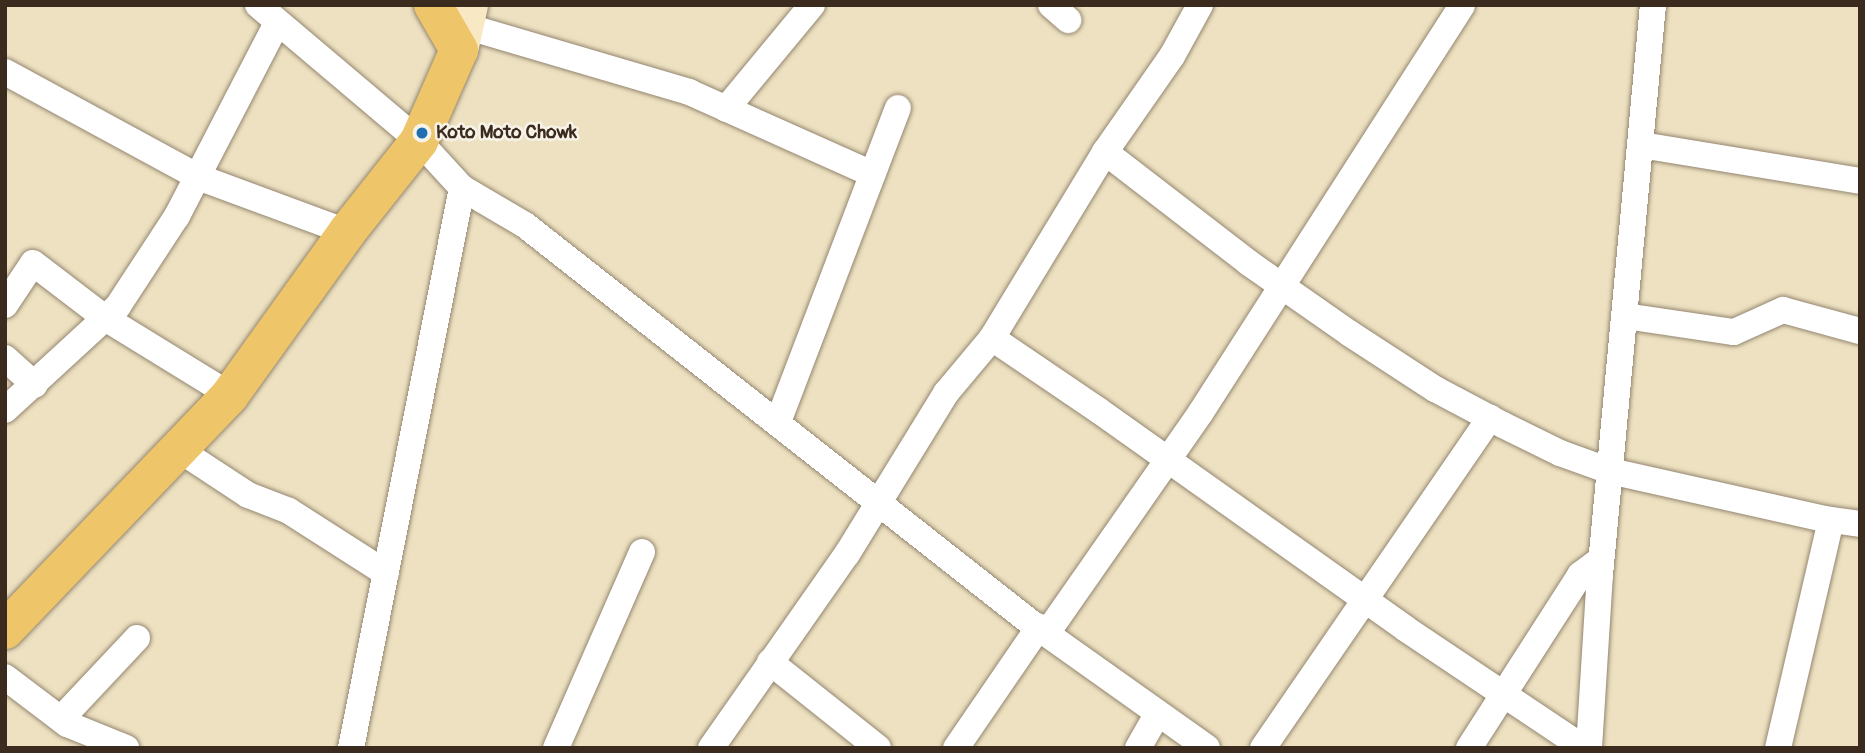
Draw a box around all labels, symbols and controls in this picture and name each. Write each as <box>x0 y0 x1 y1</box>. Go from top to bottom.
place label: Koto Moto Chowk <box>436 122 577 144</box>
marker: Koto Moto Chowk <box>414 125 430 141</box>

